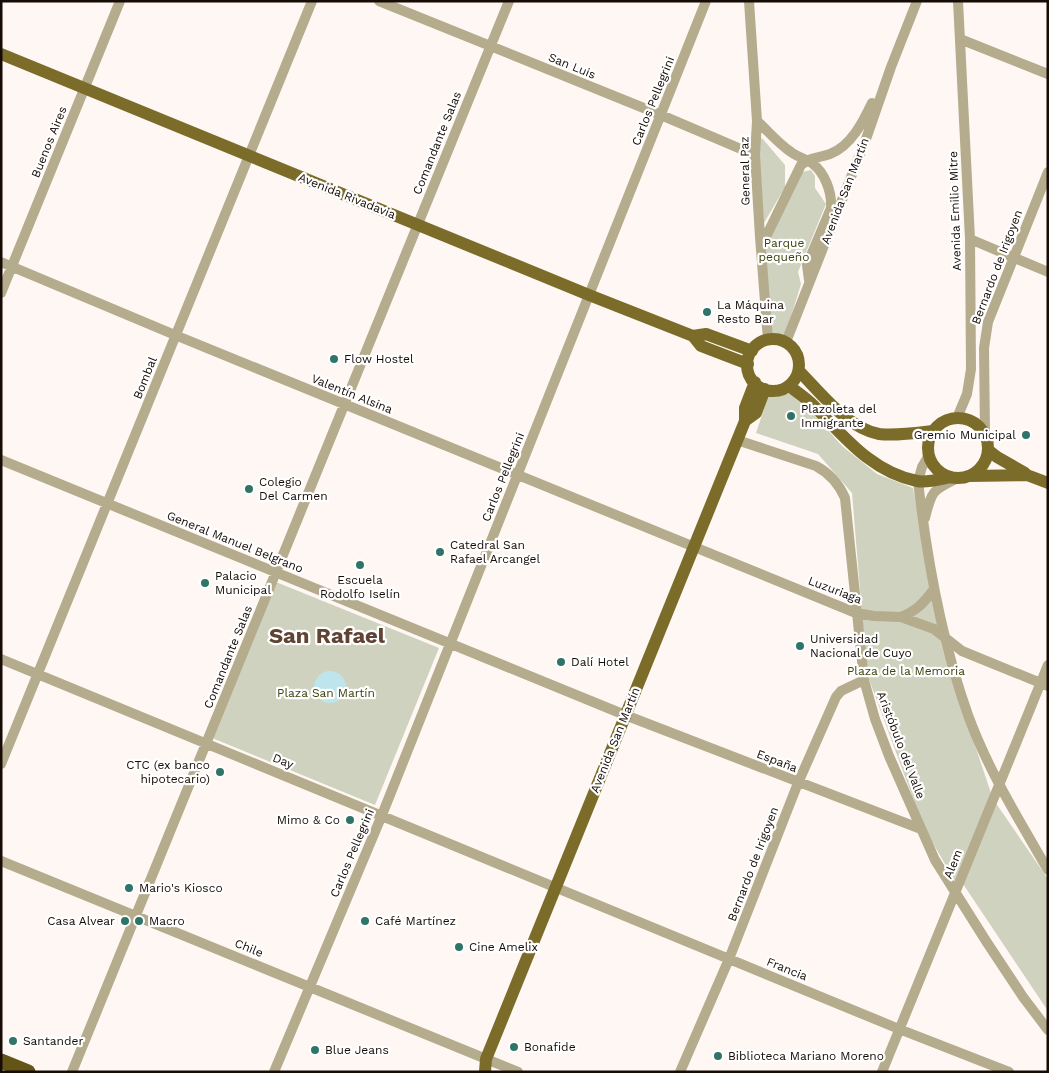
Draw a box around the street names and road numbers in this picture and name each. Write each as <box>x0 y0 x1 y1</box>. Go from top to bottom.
street label: San Luis <box>546 50 598 82</box>
street label: Carlos Pellegrini <box>629 54 677 148</box>
street label: Comandante Salas <box>410 89 464 197</box>
street label: Buenos Aires <box>28 104 70 180</box>
street label: General Paz <box>737 136 753 206</box>
street label: Avenida San Martín <box>818 136 872 246</box>
street label: Avenida Emilio Mitre <box>946 151 964 271</box>
street label: Avenida Rivadavia <box>296 170 398 222</box>
street label: Bernardo de Irigoyen <box>969 208 1025 326</box>
street label: Bombal <box>130 354 160 401</box>
street label: Valentín Alsina <box>309 371 395 417</box>
street label: Carlos Pellegrini <box>479 430 527 524</box>
street label: General Manuel Belgrano <box>165 508 305 576</box>
street label: Luzuriaga <box>806 573 864 607</box>
street label: Comandante Salas <box>201 603 255 711</box>
street label: Avenida San Martín <box>587 685 643 795</box>
street label: Aristóbulo del Valle <box>874 689 928 801</box>
street label: España <box>755 747 800 775</box>
street label: Day <box>271 751 296 772</box>
street label: Bernardo de Irigoyen <box>725 805 781 923</box>
street label: Carlos Pellegrini <box>327 807 377 899</box>
street label: Alem <box>941 847 965 881</box>
street label: Chile <box>233 936 265 960</box>
street label: Francia <box>765 955 810 984</box>

